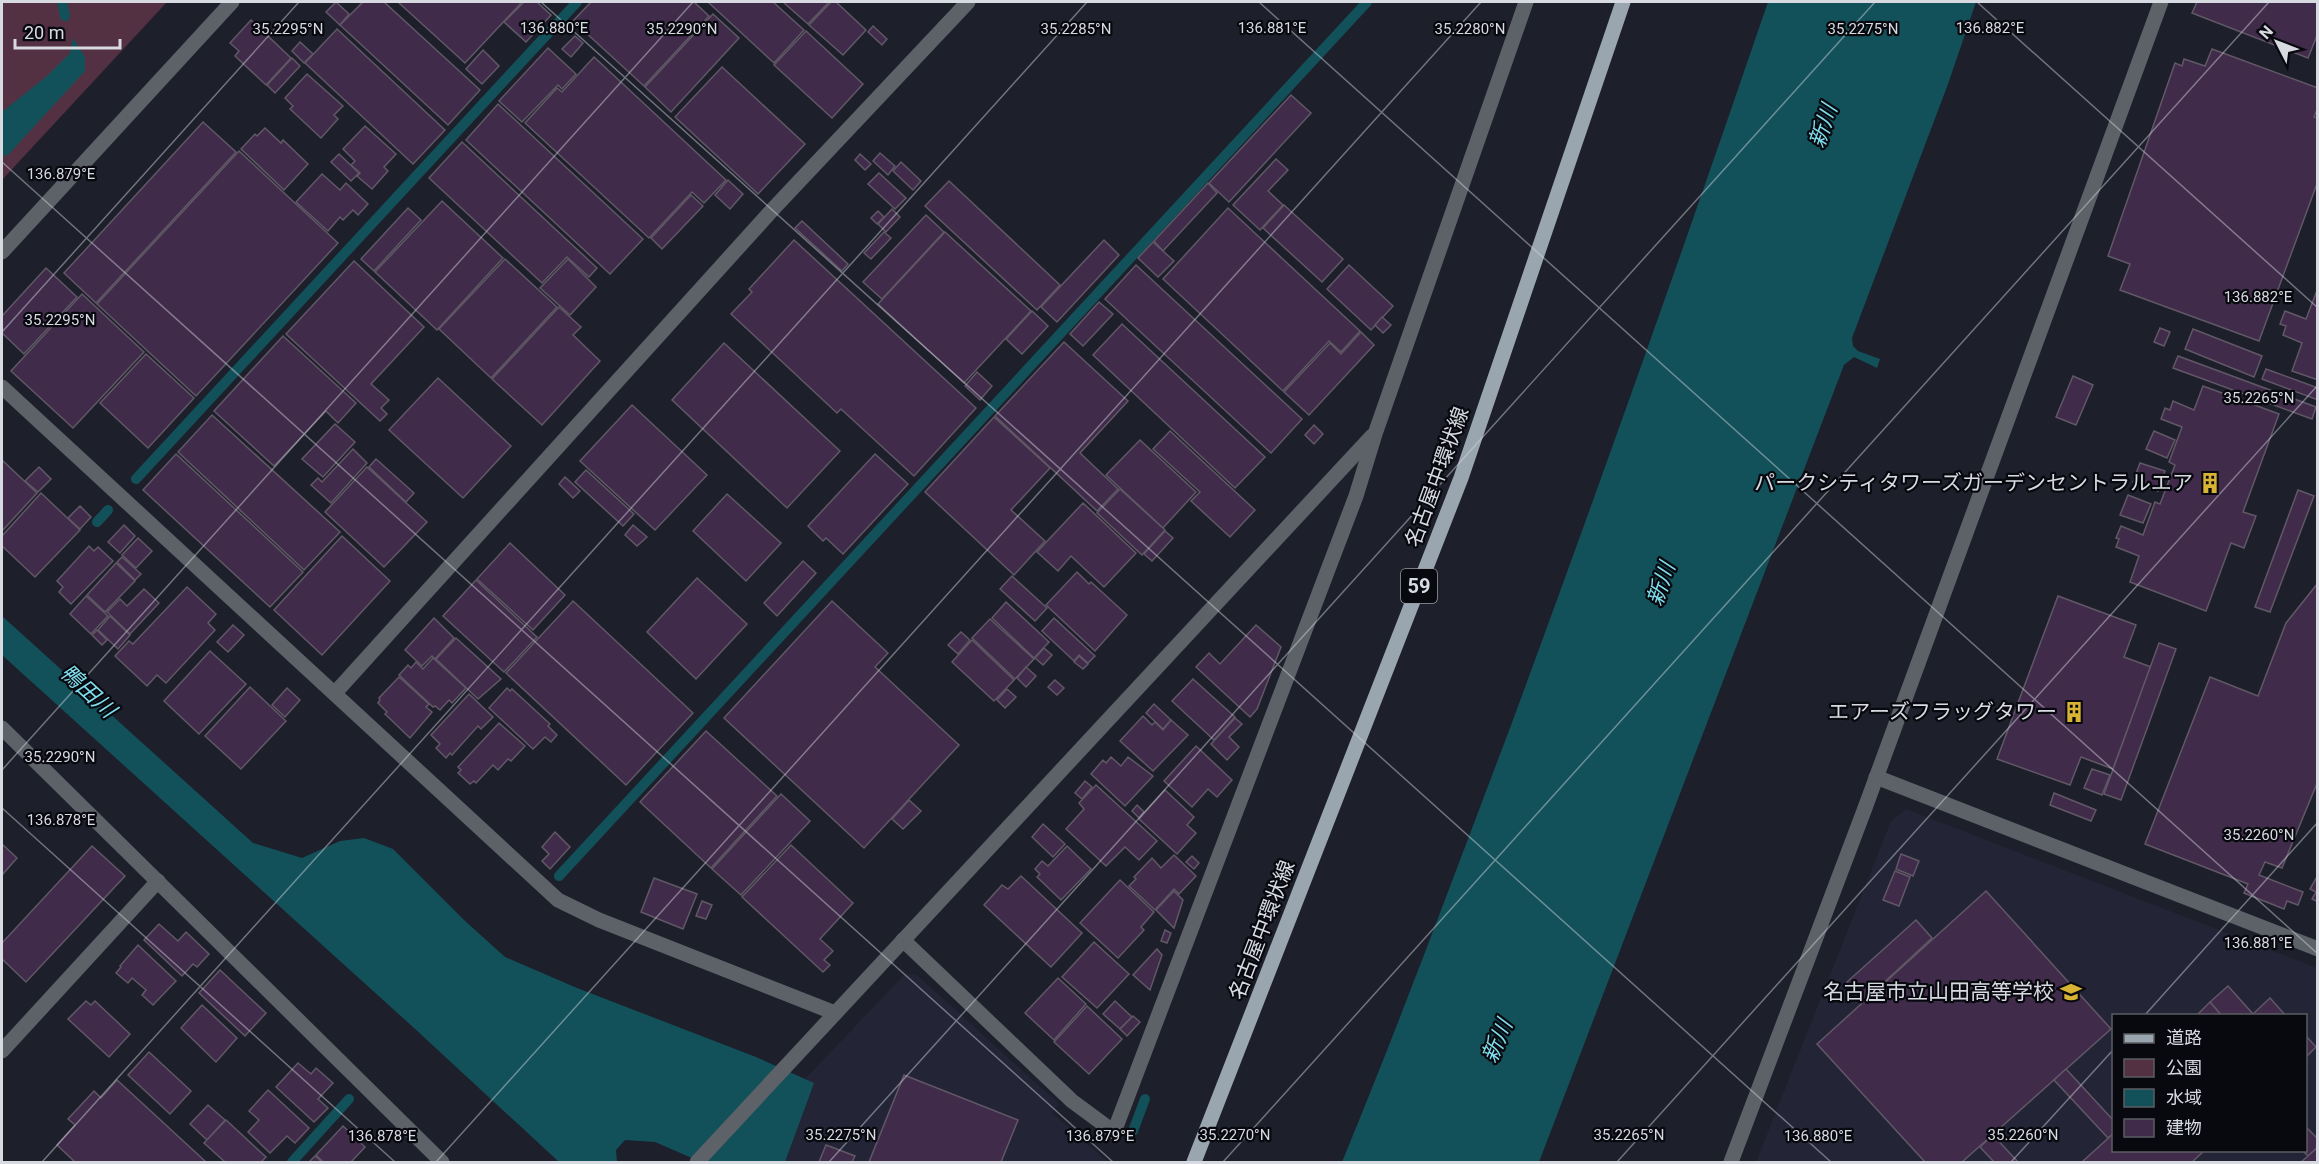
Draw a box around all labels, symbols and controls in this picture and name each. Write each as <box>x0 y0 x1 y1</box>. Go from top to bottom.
scale bar <box>15 12 120 50</box>
north arrow <box>2247 12 2307 72</box>
text: 136.880°E <box>520 19 589 37</box>
text: 136.881°E <box>1238 19 1307 37</box>
text: 136.882°E <box>1956 19 2025 37</box>
text: 35.2295°N <box>253 20 323 38</box>
text: 35.2290°N <box>647 20 717 38</box>
text: 35.2285°N <box>1041 20 1111 38</box>
text: 35.2280°N <box>1435 20 1505 38</box>
text: 35.2275°N <box>1828 20 1898 38</box>
text: 20 m <box>24 22 64 43</box>
text: N <box>2255 22 2277 43</box>
water label: 新川 <box>1804 99 1843 151</box>
text: 136.879°E <box>27 165 96 183</box>
text: 136.882°E <box>2224 288 2293 306</box>
text: 35.2295°N <box>25 311 95 329</box>
text: 35.2265°N <box>2224 389 2294 407</box>
street label: 名古屋中環状線 <box>1401 404 1473 550</box>
place label: パークシティタワーズガーデンセントラルエア <box>1754 471 2193 495</box>
building icon: パークシティタワーズガーデンセントラルエア <box>2198 471 2222 495</box>
water label: 新川 <box>1642 557 1681 609</box>
road number: 59 <box>1401 569 1437 603</box>
water label: 鴨田川 <box>55 659 122 724</box>
place label: エアーズフラッグタワー <box>1828 700 2057 724</box>
building icon: エアーズフラッグタワー <box>2062 700 2086 724</box>
text: 35.2290°N <box>25 748 95 766</box>
text: 136.878°E <box>27 811 96 829</box>
text: 35.2260°N <box>2224 826 2294 844</box>
street label: 名古屋中環状線 <box>1224 857 1300 1003</box>
text: 136.881°E <box>2224 934 2293 952</box>
place label: 名古屋市立山田高等学校 <box>1823 980 2054 1004</box>
school or university icon: 名古屋市立山田高等学校 <box>2059 980 2083 1004</box>
water label: 新川 <box>1477 1014 1518 1066</box>
legend <box>2112 1014 2307 1152</box>
text: 道路 <box>2166 1027 2202 1048</box>
text: 公園 <box>2166 1057 2202 1078</box>
text: 水域 <box>2166 1087 2202 1108</box>
text: 建物 <box>2166 1117 2202 1138</box>
text: 35.2275°N <box>806 1126 876 1144</box>
text: 35.2270°N <box>1200 1126 1270 1144</box>
text: 35.2265°N <box>1594 1126 1664 1144</box>
text: 35.2260°N <box>1988 1126 2058 1144</box>
text: 136.878°E <box>348 1127 417 1145</box>
text: 136.879°E <box>1066 1127 1135 1145</box>
text: 136.880°E <box>1784 1127 1853 1145</box>

